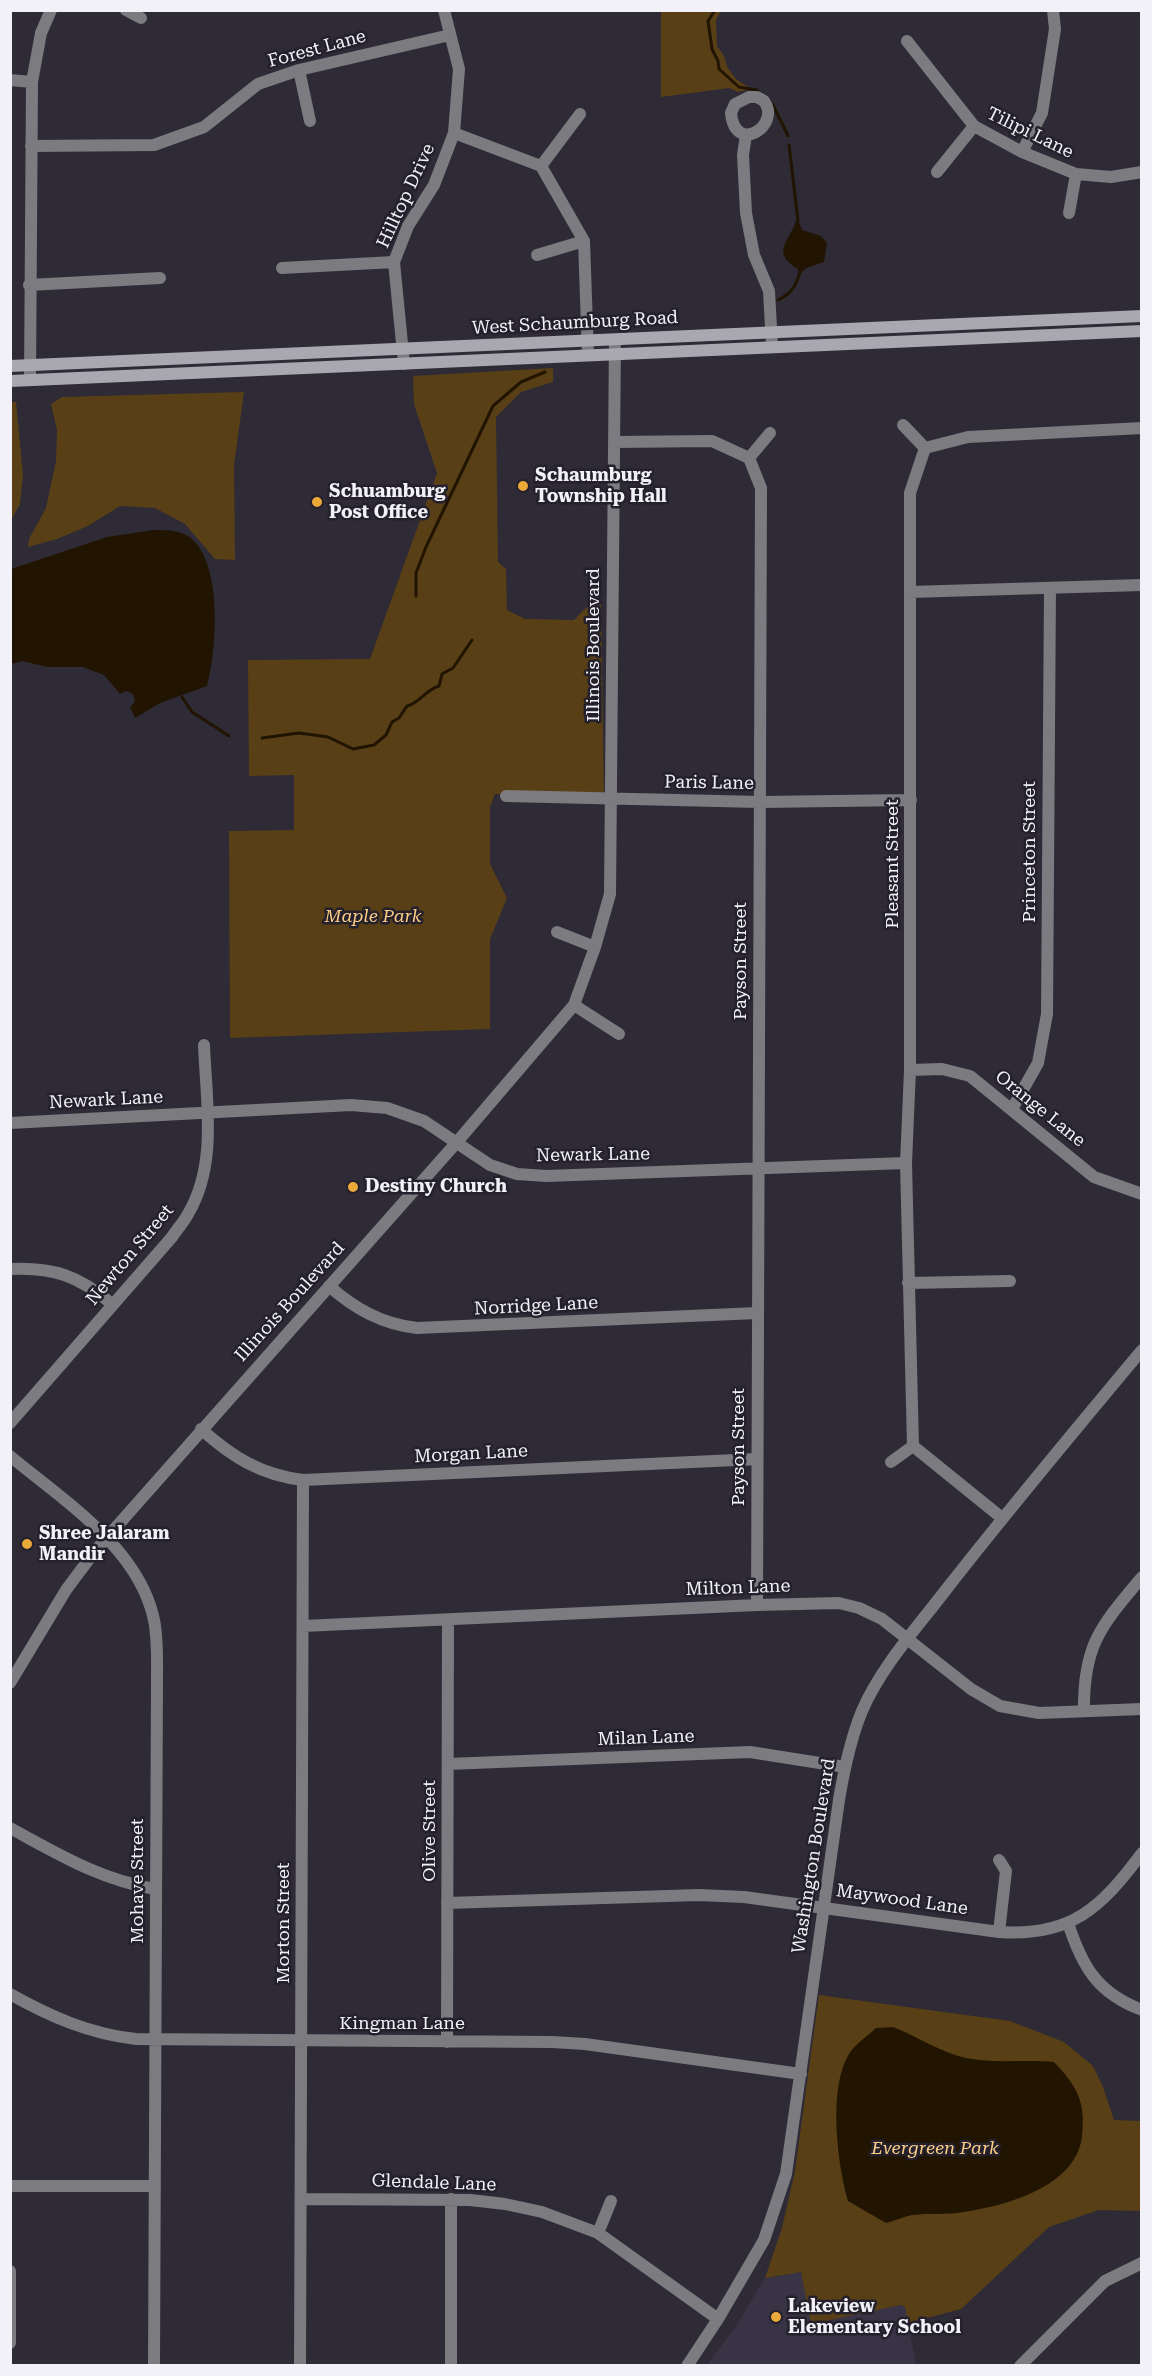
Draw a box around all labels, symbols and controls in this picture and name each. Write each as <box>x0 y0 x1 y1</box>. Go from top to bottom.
street label: Forest Lane <box>266 26 368 72</box>
street label: Tilipi Lane <box>983 103 1077 163</box>
street label: Hilltop Drive <box>372 140 440 252</box>
street label: West Schaumburg Road <box>471 307 679 339</box>
place label: Schaumburg Township Hall <box>535 465 667 508</box>
marker: Schaumburg Township Hall <box>516 479 530 493</box>
place label: Schuamburg Post Office <box>329 481 446 524</box>
marker: Schuamburg Post Office <box>310 495 324 509</box>
street label: Illinois Boulevard <box>583 568 605 722</box>
street label: Paris Lane <box>664 771 754 795</box>
street label: Princeton Street <box>1019 781 1041 923</box>
street label: Pleasant Street <box>882 799 904 929</box>
street label: Payson Street <box>730 902 752 1020</box>
park label: Maple Park <box>325 906 421 928</box>
street label: Orange Lane <box>991 1066 1089 1152</box>
street label: Newark Lane <box>48 1086 164 1114</box>
street label: Newark Lane <box>536 1143 650 1167</box>
place label: Destiny Church <box>365 1176 507 1198</box>
marker: Destiny Church <box>346 1180 360 1194</box>
street label: Newton Street <box>82 1200 178 1310</box>
street label: Illinois Boulevard <box>231 1238 349 1366</box>
street label: Norridge Lane <box>473 1292 599 1320</box>
street label: Payson Street <box>728 1388 750 1506</box>
street label: Morgan Lane <box>414 1440 528 1468</box>
place label: Shree Jalaram Mandir <box>39 1523 169 1565</box>
marker: Shree Jalaram Mandir <box>20 1537 34 1551</box>
street label: Milton Lane <box>685 1575 791 1601</box>
street label: Milan Lane <box>597 1726 695 1750</box>
street label: Washington Boulevard <box>788 1757 840 1955</box>
street label: Olive Street <box>419 1780 441 1882</box>
street label: Mohave Street <box>127 1818 149 1944</box>
street label: Morton Street <box>273 1862 295 1984</box>
street label: Maywood Lane <box>835 1880 969 1920</box>
street label: Kingman Lane <box>339 2013 465 2035</box>
park label: Evergreen Park <box>871 2138 999 2160</box>
street label: Glendale Lane <box>371 2170 497 2196</box>
place label: Lakeview Elementary School <box>788 2296 961 2338</box>
marker: Lakeview Elementary School <box>769 2310 783 2324</box>

